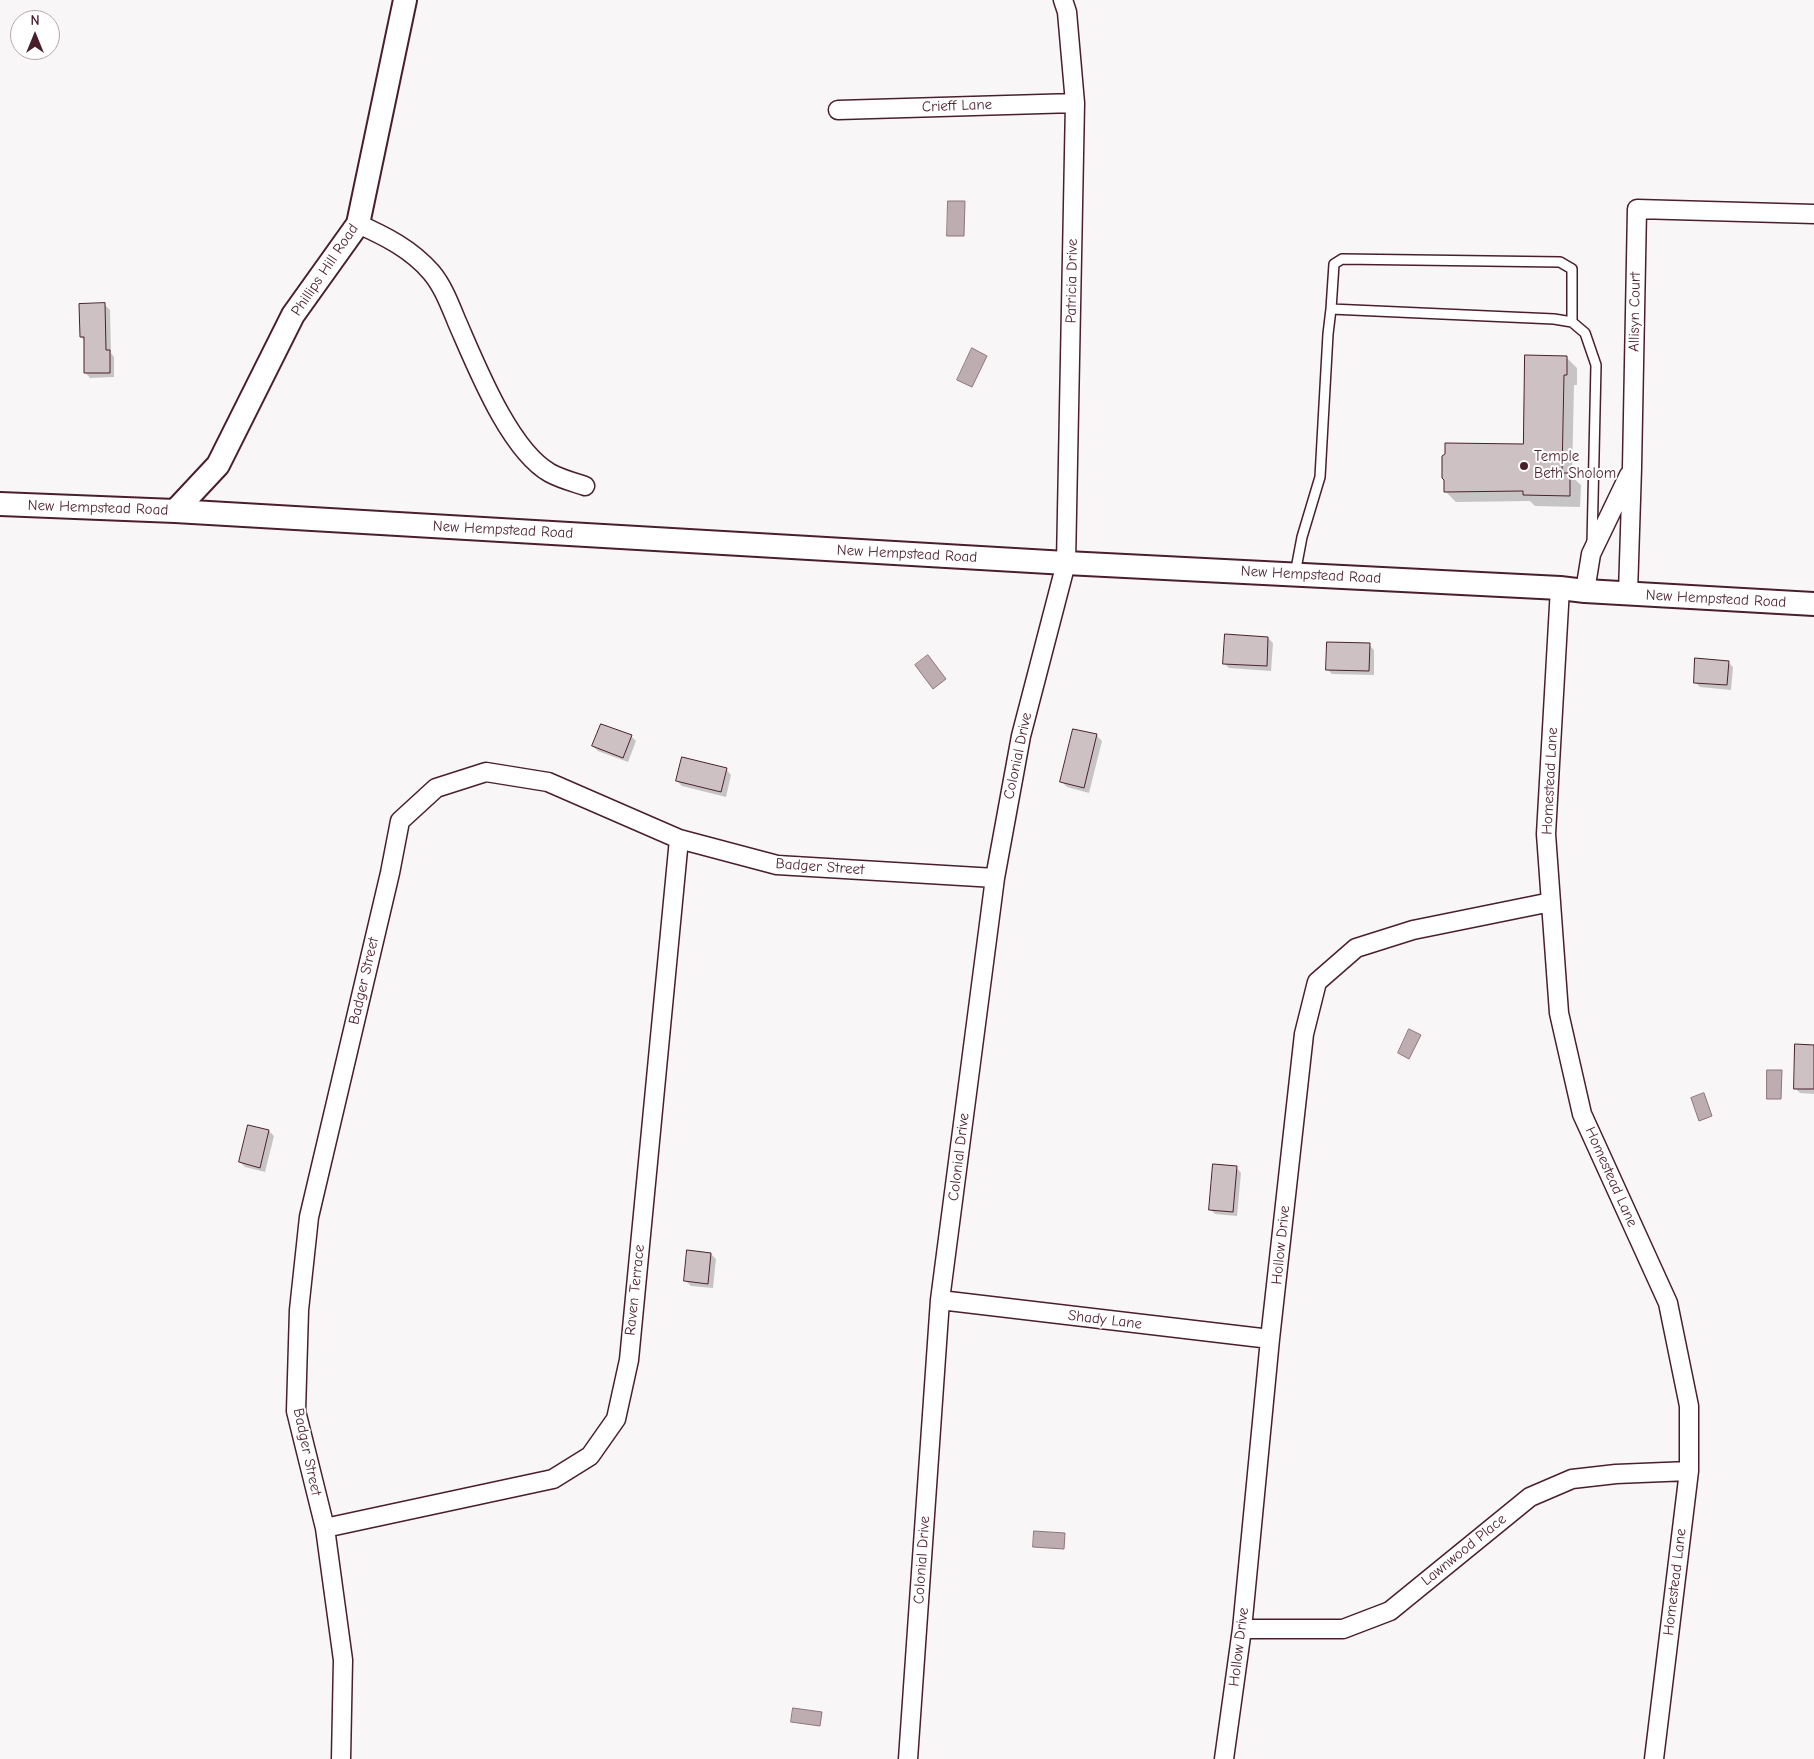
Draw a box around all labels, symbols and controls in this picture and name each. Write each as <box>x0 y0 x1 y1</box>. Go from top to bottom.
north arrow <box>10 10 60 60</box>
text: N <box>30 12 40 29</box>
street label: Crieff Lane <box>922 96 992 116</box>
street label: Phillips Hill Road <box>288 221 362 319</box>
street label: Patricia Drive <box>1062 238 1082 324</box>
street label: Allisyn Court <box>1625 272 1645 352</box>
place label: Temple Beth Sholom <box>1534 448 1616 483</box>
marker: Temple Beth Sholom <box>1518 460 1530 472</box>
street label: New Hempstead Road <box>27 497 169 519</box>
street label: New Hempstead Road <box>432 517 574 543</box>
street label: New Hempstead Road <box>836 541 978 567</box>
street label: New Hempstead Road <box>1240 562 1382 588</box>
street label: New Hempstead Road <box>1645 586 1787 612</box>
street label: Colonial Drive <box>1000 711 1036 801</box>
street label: Homestead Lane <box>1538 727 1562 835</box>
street label: Badger Street <box>775 855 865 879</box>
street label: Badger Street <box>345 936 383 1026</box>
street label: Colonial Drive <box>945 1112 973 1202</box>
street label: Homestead Lane <box>1581 1124 1641 1230</box>
street label: Hollow Drive <box>1268 1205 1294 1285</box>
street label: Raven Terrace <box>621 1244 649 1336</box>
street label: Shady Lane <box>1067 1307 1143 1333</box>
street label: Badger Street <box>289 1407 325 1497</box>
street label: Lawnwood Place <box>1418 1510 1510 1590</box>
street label: Colonial Drive <box>910 1515 934 1605</box>
street label: Homestead Lane <box>1659 1527 1691 1637</box>
street label: Hollow Drive <box>1225 1606 1253 1688</box>

